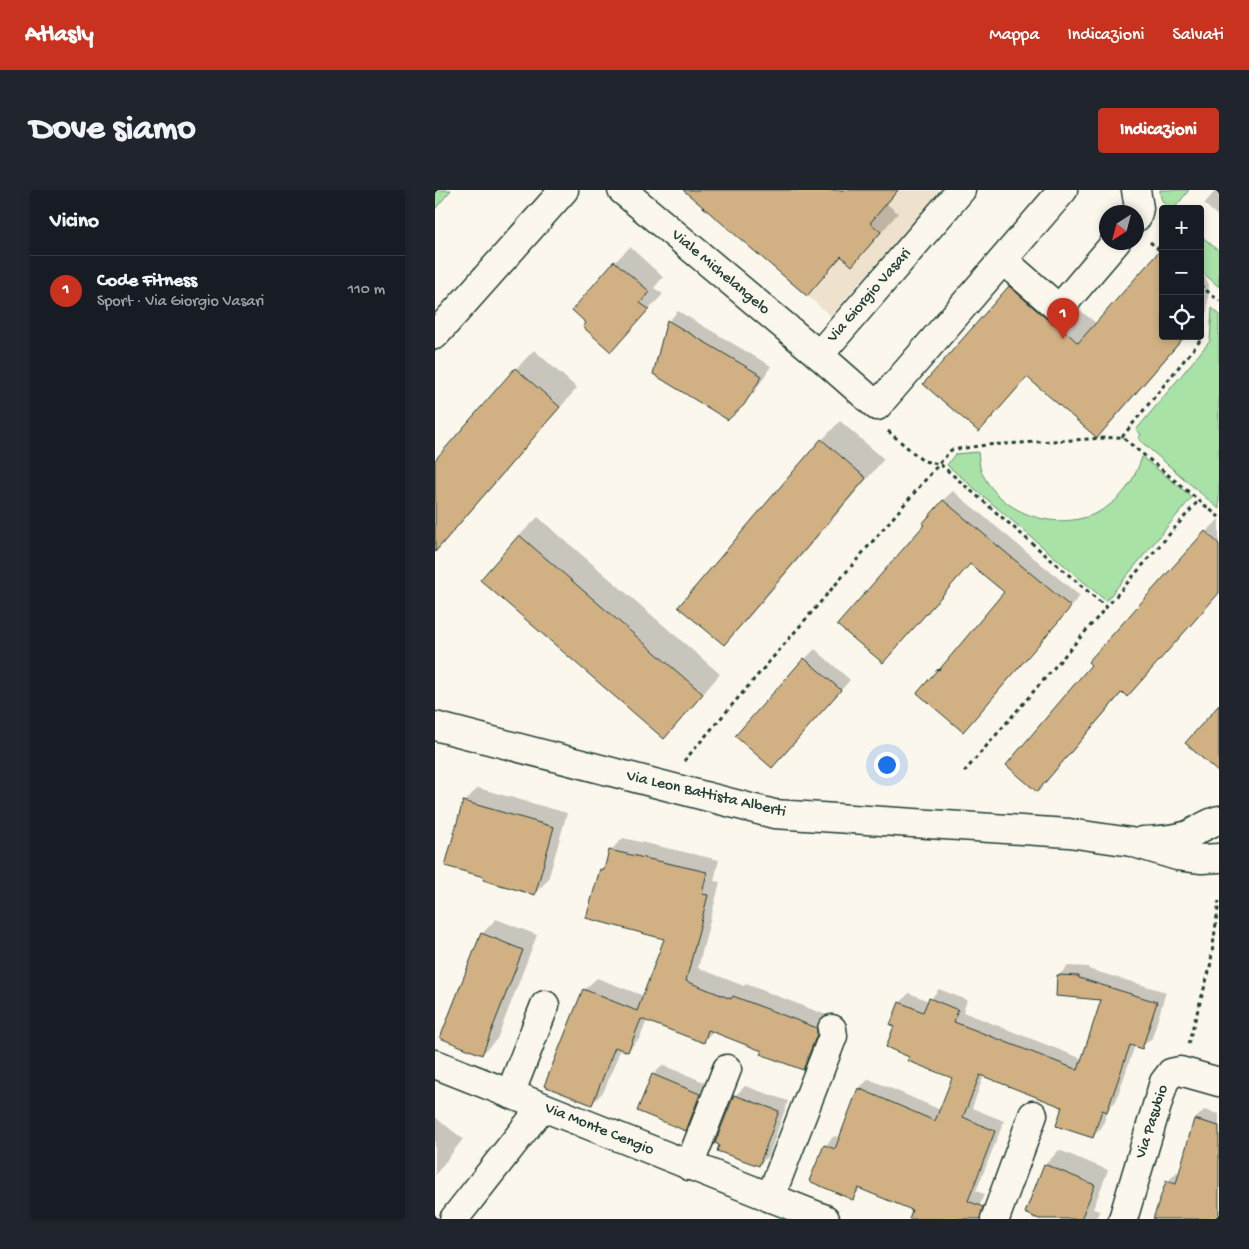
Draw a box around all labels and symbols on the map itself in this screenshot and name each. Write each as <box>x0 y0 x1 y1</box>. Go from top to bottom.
north arrow <box>1099 205 1144 250</box>
street label: Viale Michelangelo <box>666 226 773 320</box>
street label: Via Giorgio Vasari <box>823 245 916 348</box>
pin: 1 <box>1047 298 1079 339</box>
your location <box>874 752 900 778</box>
street label: Via Leon Battista Alberti <box>624 767 787 823</box>
street label: Via Pasubio <box>1132 1083 1174 1162</box>
street label: Via Monte Cengio <box>541 1099 656 1161</box>

